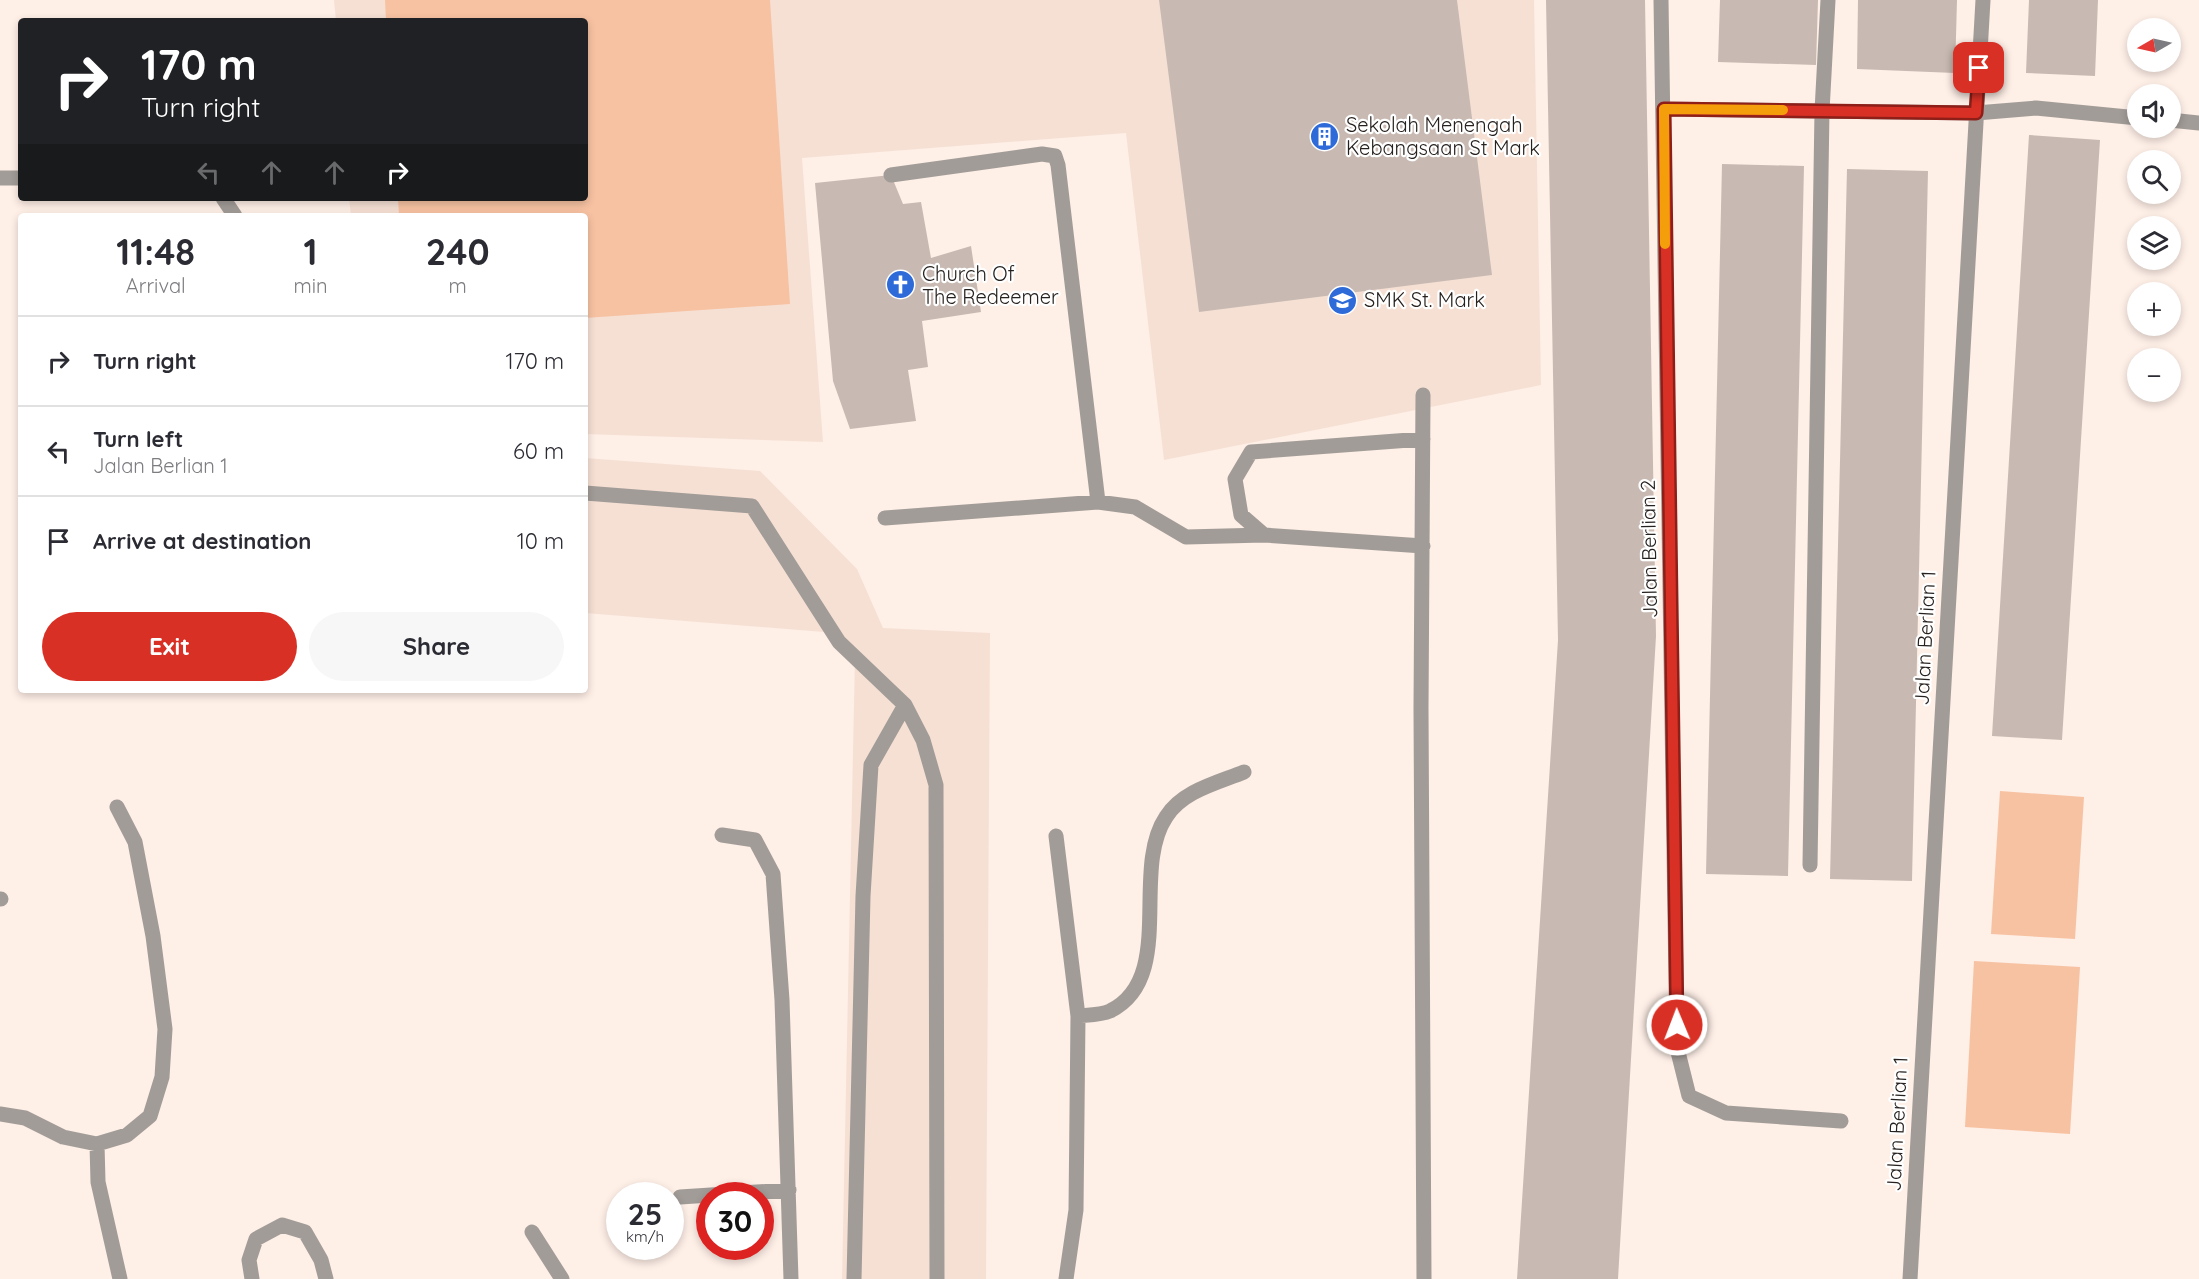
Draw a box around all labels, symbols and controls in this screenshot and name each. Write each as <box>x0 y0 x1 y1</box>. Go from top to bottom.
north arrow <box>2127 18 2181 72</box>
map controls <box>2127 18 2181 402</box>
text: 170 m <box>141 38 257 91</box>
icon: right <box>42 42 120 120</box>
pin <box>1953 42 2004 93</box>
icon: arrive <box>1962 51 1995 84</box>
button: sound <box>2127 84 2181 138</box>
text: Turn right <box>141 90 260 124</box>
place label: Sekolah Menengah Kebangsaan St Mark <box>1346 112 1540 160</box>
building icon: Sekolah Menengah Kebangsaan St Mark <box>1309 121 1341 153</box>
button: search <box>2127 150 2181 204</box>
icon: left <box>192 156 225 189</box>
icon: ahead <box>255 156 288 189</box>
icon: ahead <box>318 156 351 189</box>
icon: right <box>381 156 414 189</box>
button: layers <box>2127 216 2181 270</box>
text: 11:48 <box>116 229 195 274</box>
text: 1 <box>303 229 317 274</box>
text: 240 <box>426 229 490 274</box>
place label: Church Of The Redeemer <box>922 261 1059 309</box>
church icon: Church Of The Redeemer <box>885 269 917 301</box>
text: Arrival <box>126 273 186 298</box>
text: min <box>293 273 328 298</box>
text: m <box>449 273 467 298</box>
button: + <box>2127 282 2181 336</box>
school or university icon: SMK St. Mark <box>1327 284 1359 316</box>
place label: SMK St. Mark <box>1364 287 1485 312</box>
icon: right <box>42 345 75 378</box>
text: Turn right <box>93 347 197 375</box>
text: 170 m <box>505 347 564 375</box>
button: − <box>2127 348 2181 402</box>
text: Turn left <box>93 425 183 453</box>
icon: left <box>42 435 75 468</box>
text: 60 m <box>513 437 564 465</box>
text: Jalan Berlian 1 <box>93 453 228 478</box>
street label: Jalan Berlian 2 <box>1635 480 1662 618</box>
icon: arrive <box>42 525 75 558</box>
text: Arrive at destination <box>93 527 311 555</box>
text: 10 m <box>517 527 564 555</box>
street label: Jalan Berlian 1 <box>1908 570 1941 706</box>
button: Exit <box>42 612 297 681</box>
button: Share <box>309 612 564 681</box>
position arrow <box>1645 993 1709 1057</box>
street label: Jalan Berlian 1 <box>1880 1056 1913 1192</box>
speed limit sign: 30 <box>696 1182 774 1260</box>
text: 25 <box>628 1195 662 1233</box>
text: km/h <box>626 1227 664 1246</box>

